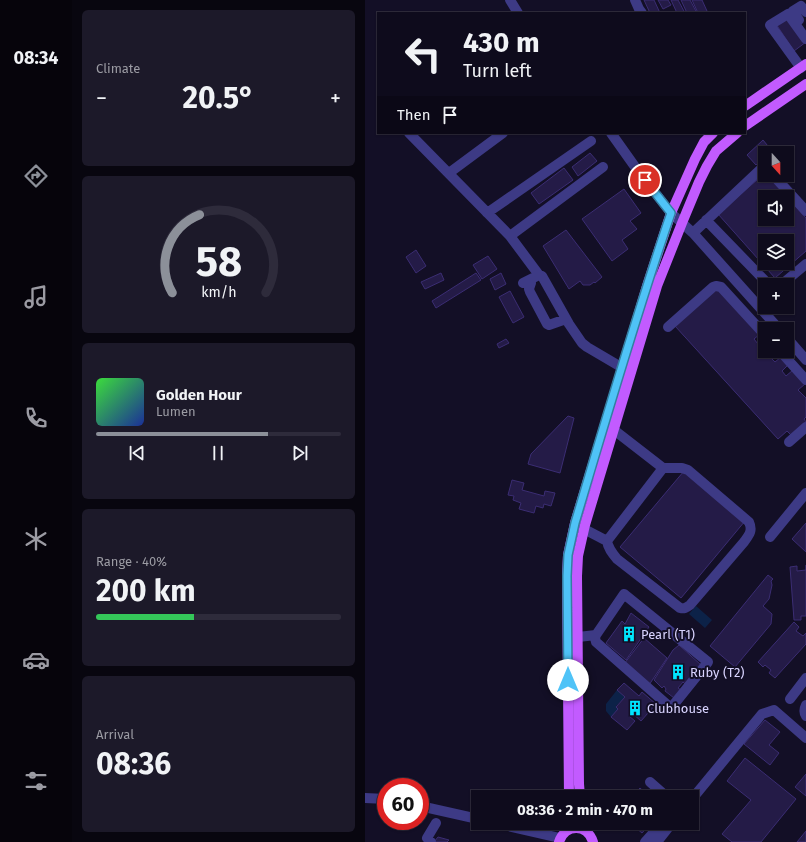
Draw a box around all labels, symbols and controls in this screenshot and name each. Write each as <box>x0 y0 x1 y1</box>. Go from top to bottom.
text: 430 m <box>463 26 540 59</box>
icon: left <box>397 28 449 80</box>
text: 08:34 <box>13 47 59 69</box>
text: Turn left <box>463 60 532 82</box>
text: Climate <box>96 61 140 76</box>
text: 20.5° <box>183 80 255 116</box>
text: − <box>96 85 107 112</box>
text: + <box>330 85 341 112</box>
icon: arrive <box>439 104 461 126</box>
text: Then <box>397 106 431 124</box>
north arrow <box>758 146 794 182</box>
map controls <box>758 146 794 358</box>
icon: directions <box>22 162 50 190</box>
pin <box>628 163 662 197</box>
icon: arrive <box>634 169 656 191</box>
button: sound <box>758 190 794 226</box>
button: layers <box>758 234 794 270</box>
text: 58 <box>195 236 242 286</box>
button: + <box>758 278 794 314</box>
icon: music <box>22 283 50 311</box>
text: km/h <box>201 283 236 300</box>
button: − <box>758 322 794 358</box>
text: Golden Hour <box>156 386 242 404</box>
icon: phone <box>22 404 50 432</box>
text: Lumen <box>156 404 196 419</box>
icon: previous <box>126 442 148 464</box>
icon: pause <box>207 442 229 464</box>
icon: next <box>289 442 311 464</box>
icon: climate <box>22 525 50 553</box>
text: Range · 40% <box>96 554 167 569</box>
text: 200 km <box>96 573 196 609</box>
building icon: Pearl (T1) <box>620 625 638 643</box>
place label: Pearl (T1) <box>641 627 695 642</box>
icon: car <box>22 646 50 674</box>
position arrow <box>547 659 589 701</box>
building icon: Ruby (T2) <box>669 663 687 681</box>
place label: Ruby (T2) <box>690 665 745 680</box>
building icon: Clubhouse <box>626 699 644 717</box>
place label: Clubhouse <box>647 701 709 716</box>
text: Arrival <box>96 727 134 742</box>
text: 08:36 <box>96 746 171 782</box>
icon: filters <box>22 767 50 795</box>
speed limit sign: 60 <box>377 778 429 830</box>
text: 08:36 · 2 min · 470 m <box>517 801 653 819</box>

